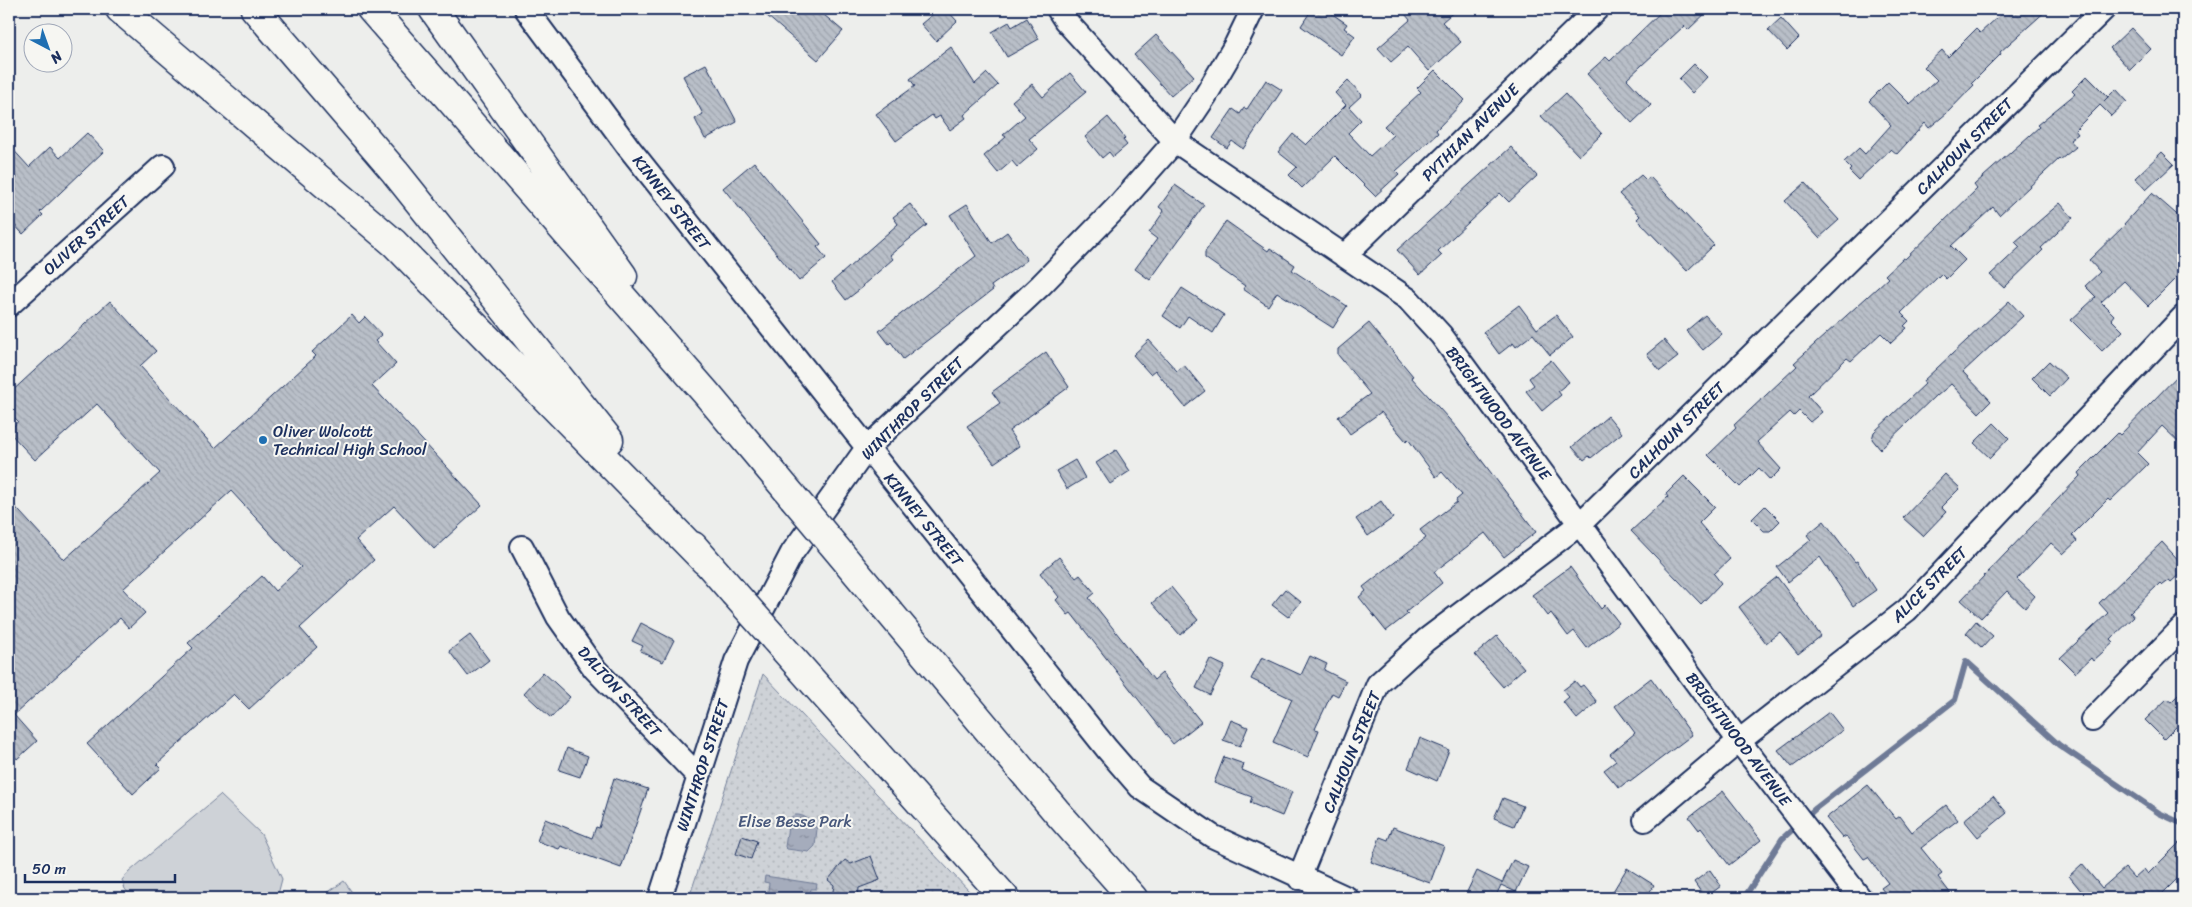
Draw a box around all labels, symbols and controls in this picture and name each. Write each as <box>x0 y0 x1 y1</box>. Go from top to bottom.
north arrow <box>22 22 72 72</box>
text: N <box>44 44 69 70</box>
street label: PYTHIAN AVENUE <box>1414 76 1527 188</box>
street label: CALHOUN STREET <box>1909 89 2021 202</box>
street label: KINNEY STREET <box>625 148 719 258</box>
street label: OLIVER STREET <box>36 187 138 283</box>
street label: BRIGHTWOOD AVENUE <box>1438 340 1560 488</box>
street label: WINTHROP STREET <box>854 349 972 467</box>
street label: CALHOUN STREET <box>1621 373 1733 486</box>
place label: Oliver Wolcott Technical High School <box>273 417 427 464</box>
marker: Oliver Wolcott Technical High School <box>257 434 269 446</box>
street label: KINNEY STREET <box>876 466 972 574</box>
street label: ALICE STREET <box>1883 538 1975 630</box>
street label: DALTON STREET <box>570 639 670 745</box>
street label: BRIGHTWOOD AVENUE <box>1678 666 1800 814</box>
street label: CALHOUN STREET <box>1314 686 1390 817</box>
street label: WINTHROP STREET <box>667 694 738 835</box>
park label: Elise Besse Park <box>738 807 852 836</box>
scale bar <box>25 852 175 884</box>
text: 50 m <box>32 856 67 882</box>

